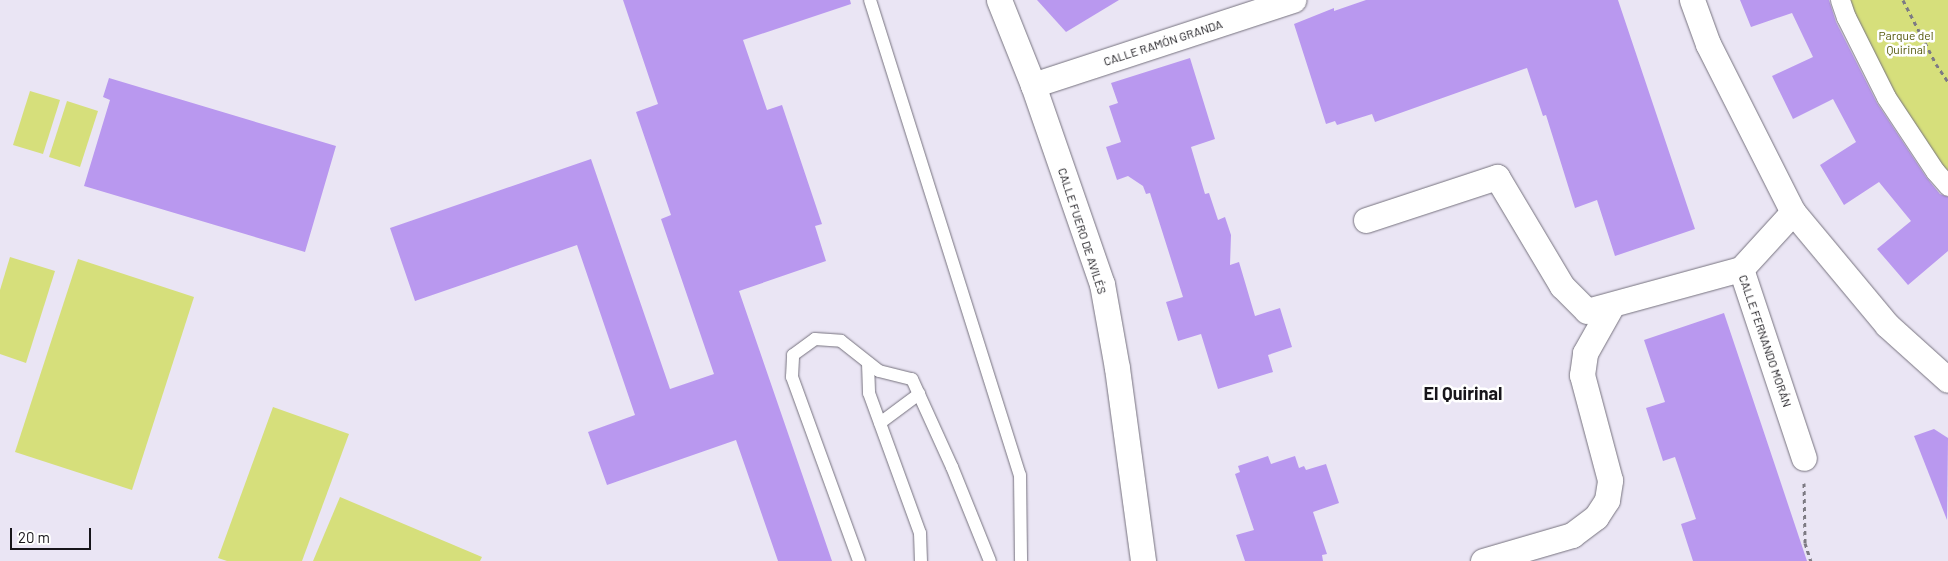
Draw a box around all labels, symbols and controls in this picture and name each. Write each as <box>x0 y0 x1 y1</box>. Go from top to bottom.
street label: CALLE RAMÓN GRANDA <box>1102 17 1224 69</box>
park label: Parque del Quirinal <box>1879 29 1933 57</box>
street label: CALLE FUERO DE AVILÉS <box>1055 166 1109 296</box>
street label: CALLE FERNANDO MORÁN <box>1736 273 1794 409</box>
district label: El Quirinal <box>1424 382 1502 404</box>
scale bar <box>12 518 94 550</box>
text: 20 m <box>18 528 50 546</box>

